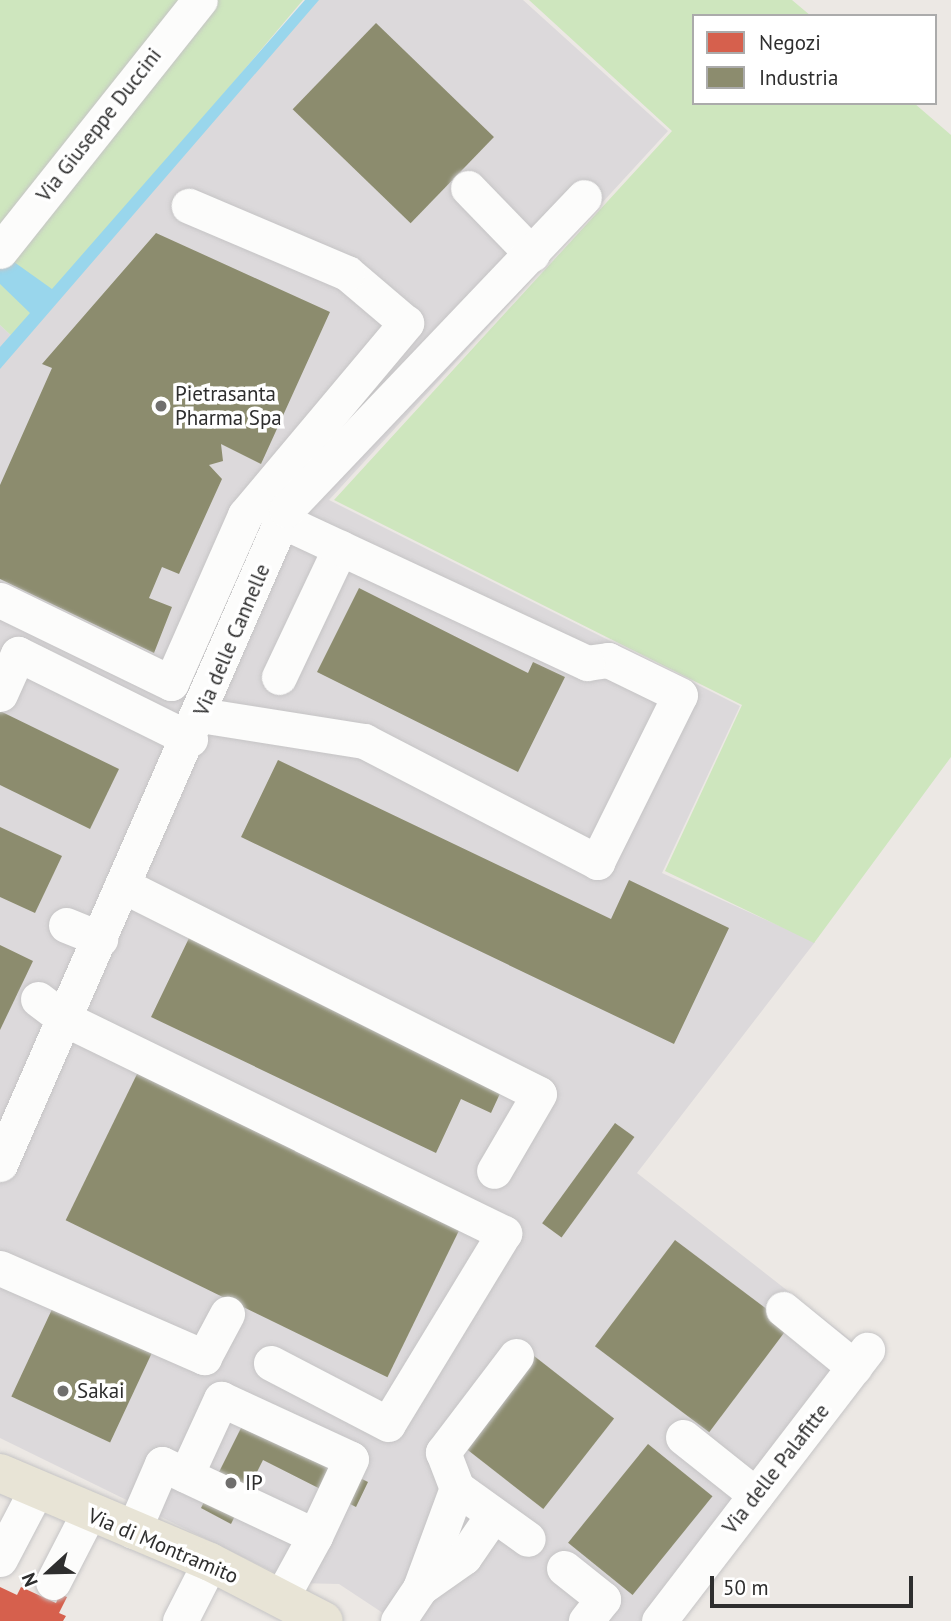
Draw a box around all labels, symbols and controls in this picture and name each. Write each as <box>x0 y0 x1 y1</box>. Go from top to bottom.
legend <box>692 14 937 105</box>
text: Negozi <box>759 29 821 56</box>
street label: Via Giuseppe Duccini <box>31 43 167 207</box>
text: Industria <box>759 64 838 91</box>
place label: Pietrasanta Pharma Spa <box>175 381 282 431</box>
marker: Pietrasanta Pharma Spa <box>153 398 169 414</box>
street label: Via delle Cannelle <box>189 560 275 720</box>
place label: Sakai <box>77 1378 125 1404</box>
marker: Sakai <box>55 1383 71 1399</box>
street label: Via delle Palafitte <box>717 1399 835 1539</box>
place label: IP <box>245 1470 263 1496</box>
marker: IP <box>223 1475 239 1491</box>
street label: Via di Montramito <box>84 1503 242 1589</box>
north arrow <box>14 1537 84 1607</box>
scale bar <box>713 1562 916 1606</box>
text: N <box>16 1570 43 1590</box>
text: 50 m <box>723 1574 769 1601</box>

